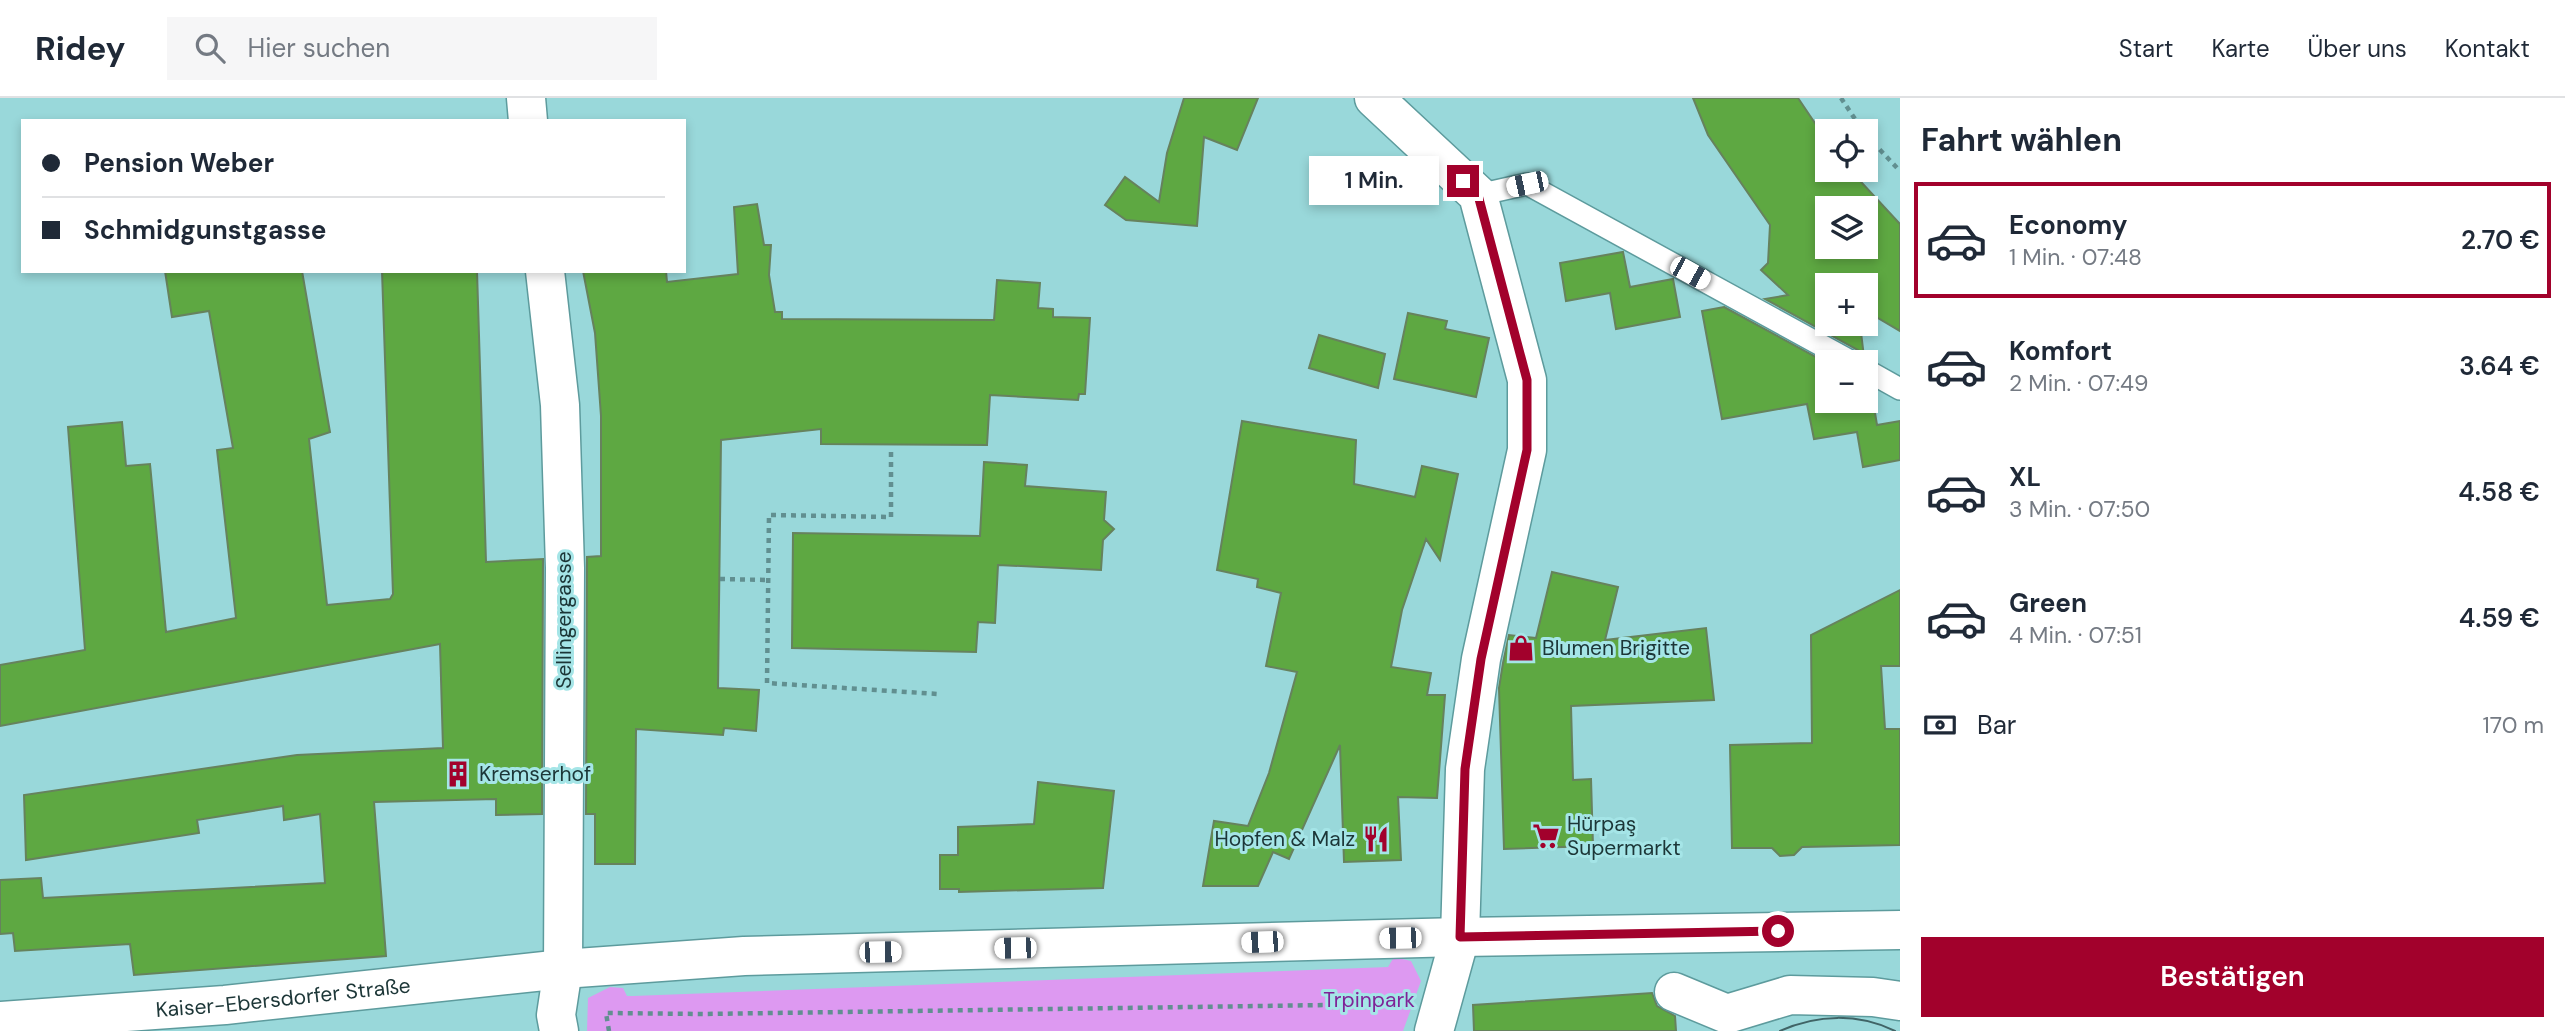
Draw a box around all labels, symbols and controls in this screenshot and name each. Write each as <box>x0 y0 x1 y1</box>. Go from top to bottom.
search box <box>167 17 657 80</box>
text: Ridey <box>35 27 125 70</box>
icon: search <box>191 29 229 67</box>
text: Hier suchen <box>247 31 390 65</box>
text: Start <box>2119 33 2173 64</box>
text: Karte <box>2211 33 2270 64</box>
text: Über uns <box>2308 33 2407 64</box>
text: Kontakt <box>2445 33 2530 64</box>
map controls <box>1815 119 1878 413</box>
button: locate <box>1815 119 1878 182</box>
text: Fahrt wählen <box>1921 119 2122 161</box>
text: Pension Weber <box>84 146 274 180</box>
callout: 1 Min. <box>1309 156 1438 206</box>
text: 1 Min. <box>1344 165 1404 195</box>
route end <box>1447 165 1479 197</box>
car <box>1505 169 1550 199</box>
button: layers <box>1815 196 1878 259</box>
text: Economy <box>2009 208 2127 242</box>
icon: car <box>1925 209 1988 272</box>
text: Schmidgunstgasse <box>84 213 326 247</box>
text: 2.70 € <box>2461 223 2540 257</box>
text: 1 Min. · 07:48 <box>2009 242 2142 272</box>
car <box>1667 254 1714 292</box>
button: + <box>1815 273 1878 336</box>
text: Komfort <box>2009 334 2112 368</box>
icon: car <box>1925 335 1988 398</box>
text: 3.64 € <box>2459 349 2540 383</box>
button: − <box>1815 350 1878 413</box>
text: 2 Min. · 07:49 <box>2009 368 2149 398</box>
text: XL <box>2009 460 2041 494</box>
icon: car <box>1925 461 1988 524</box>
text: 4.58 € <box>2458 475 2540 509</box>
text: 3 Min. · 07:50 <box>2009 494 2150 524</box>
street label: Sellingergasse <box>550 551 578 689</box>
text: Green <box>2009 586 2087 620</box>
icon: car <box>1925 587 1988 650</box>
text: 4.59 € <box>2459 601 2540 635</box>
text: 4 Min. · 07:51 <box>2009 620 2142 650</box>
shop icon: Blumen Brigitte <box>1506 633 1536 663</box>
place label: Blumen Brigitte <box>1542 634 1690 662</box>
icon: cash <box>1921 706 1959 744</box>
text: Bar <box>1977 708 2016 742</box>
text: 170 m <box>2483 710 2544 740</box>
building icon: Kremserhof <box>443 759 473 789</box>
place label: Kremserhof <box>479 760 591 788</box>
place label: Hürpaş Supermarkt <box>1567 810 1681 862</box>
supermarket icon: Hürpaş Supermarkt <box>1531 821 1561 851</box>
restaurant icon: Hopfen & Malz <box>1361 824 1391 854</box>
place label: Hopfen & Malz <box>1214 825 1355 853</box>
route start <box>1762 915 1794 947</box>
car <box>1379 927 1422 949</box>
car <box>1241 931 1284 953</box>
car <box>994 937 1037 959</box>
button: Bestätigen <box>1921 937 2544 1017</box>
car <box>859 941 902 963</box>
street label: Kaiser-Ebersdorfer Straße <box>155 971 412 1024</box>
park label: Trpinpark <box>1323 986 1415 1014</box>

